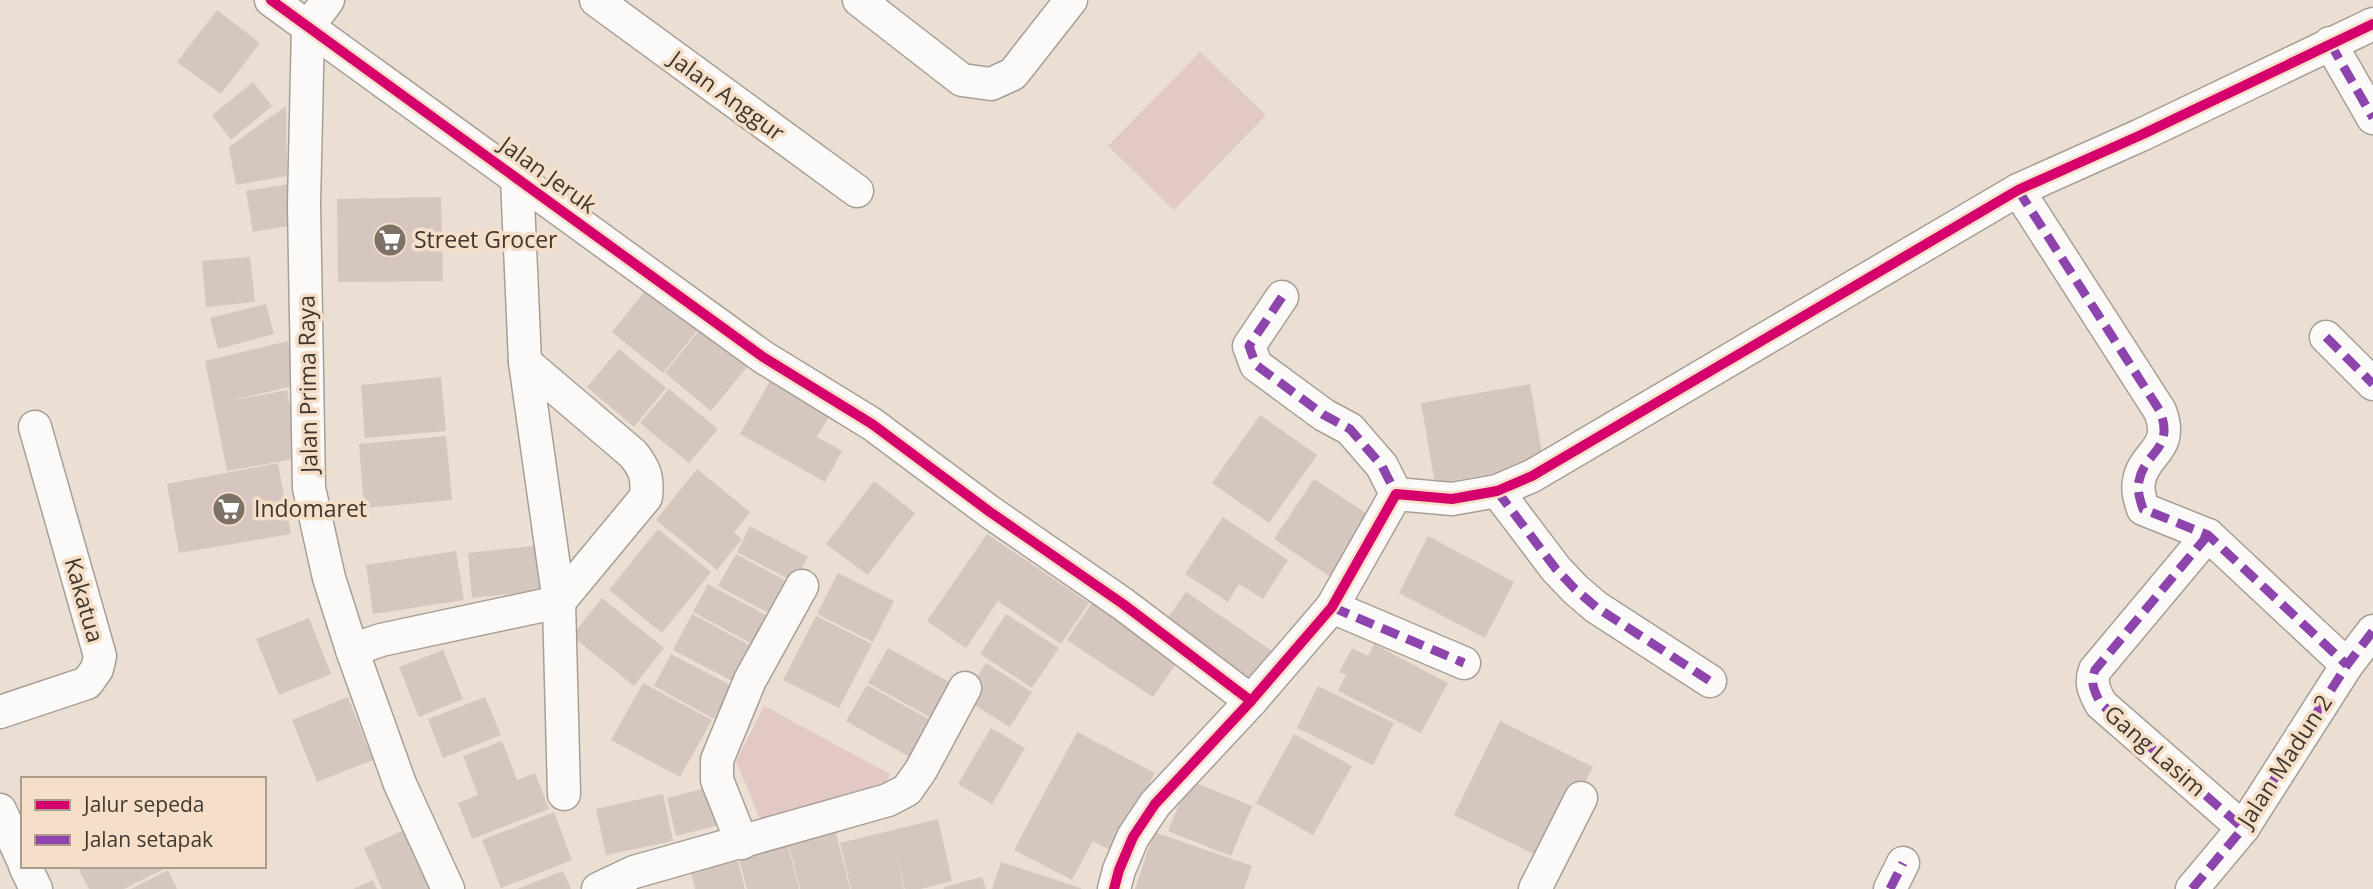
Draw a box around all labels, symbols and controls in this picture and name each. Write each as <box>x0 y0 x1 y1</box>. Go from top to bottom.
street label: Jalan Anggur <box>662 41 792 148</box>
street label: Jalan Jeruk <box>492 127 603 220</box>
supermarket icon: Street Grocer <box>371 221 409 259</box>
place label: Street Grocer <box>414 223 558 255</box>
street label: Jalan Prima Raya <box>289 295 325 475</box>
supermarket icon: Indomaret <box>210 490 248 528</box>
place label: Indomaret <box>254 492 367 524</box>
street label: Kakatua <box>58 554 112 646</box>
street label: Jalan Madun 2 <box>2228 688 2339 835</box>
street label: Gang Lasim <box>2098 697 2213 803</box>
legend <box>21 777 266 868</box>
text: Jalur sepeda <box>82 790 204 818</box>
text: Jalan setapak <box>82 825 213 853</box>

